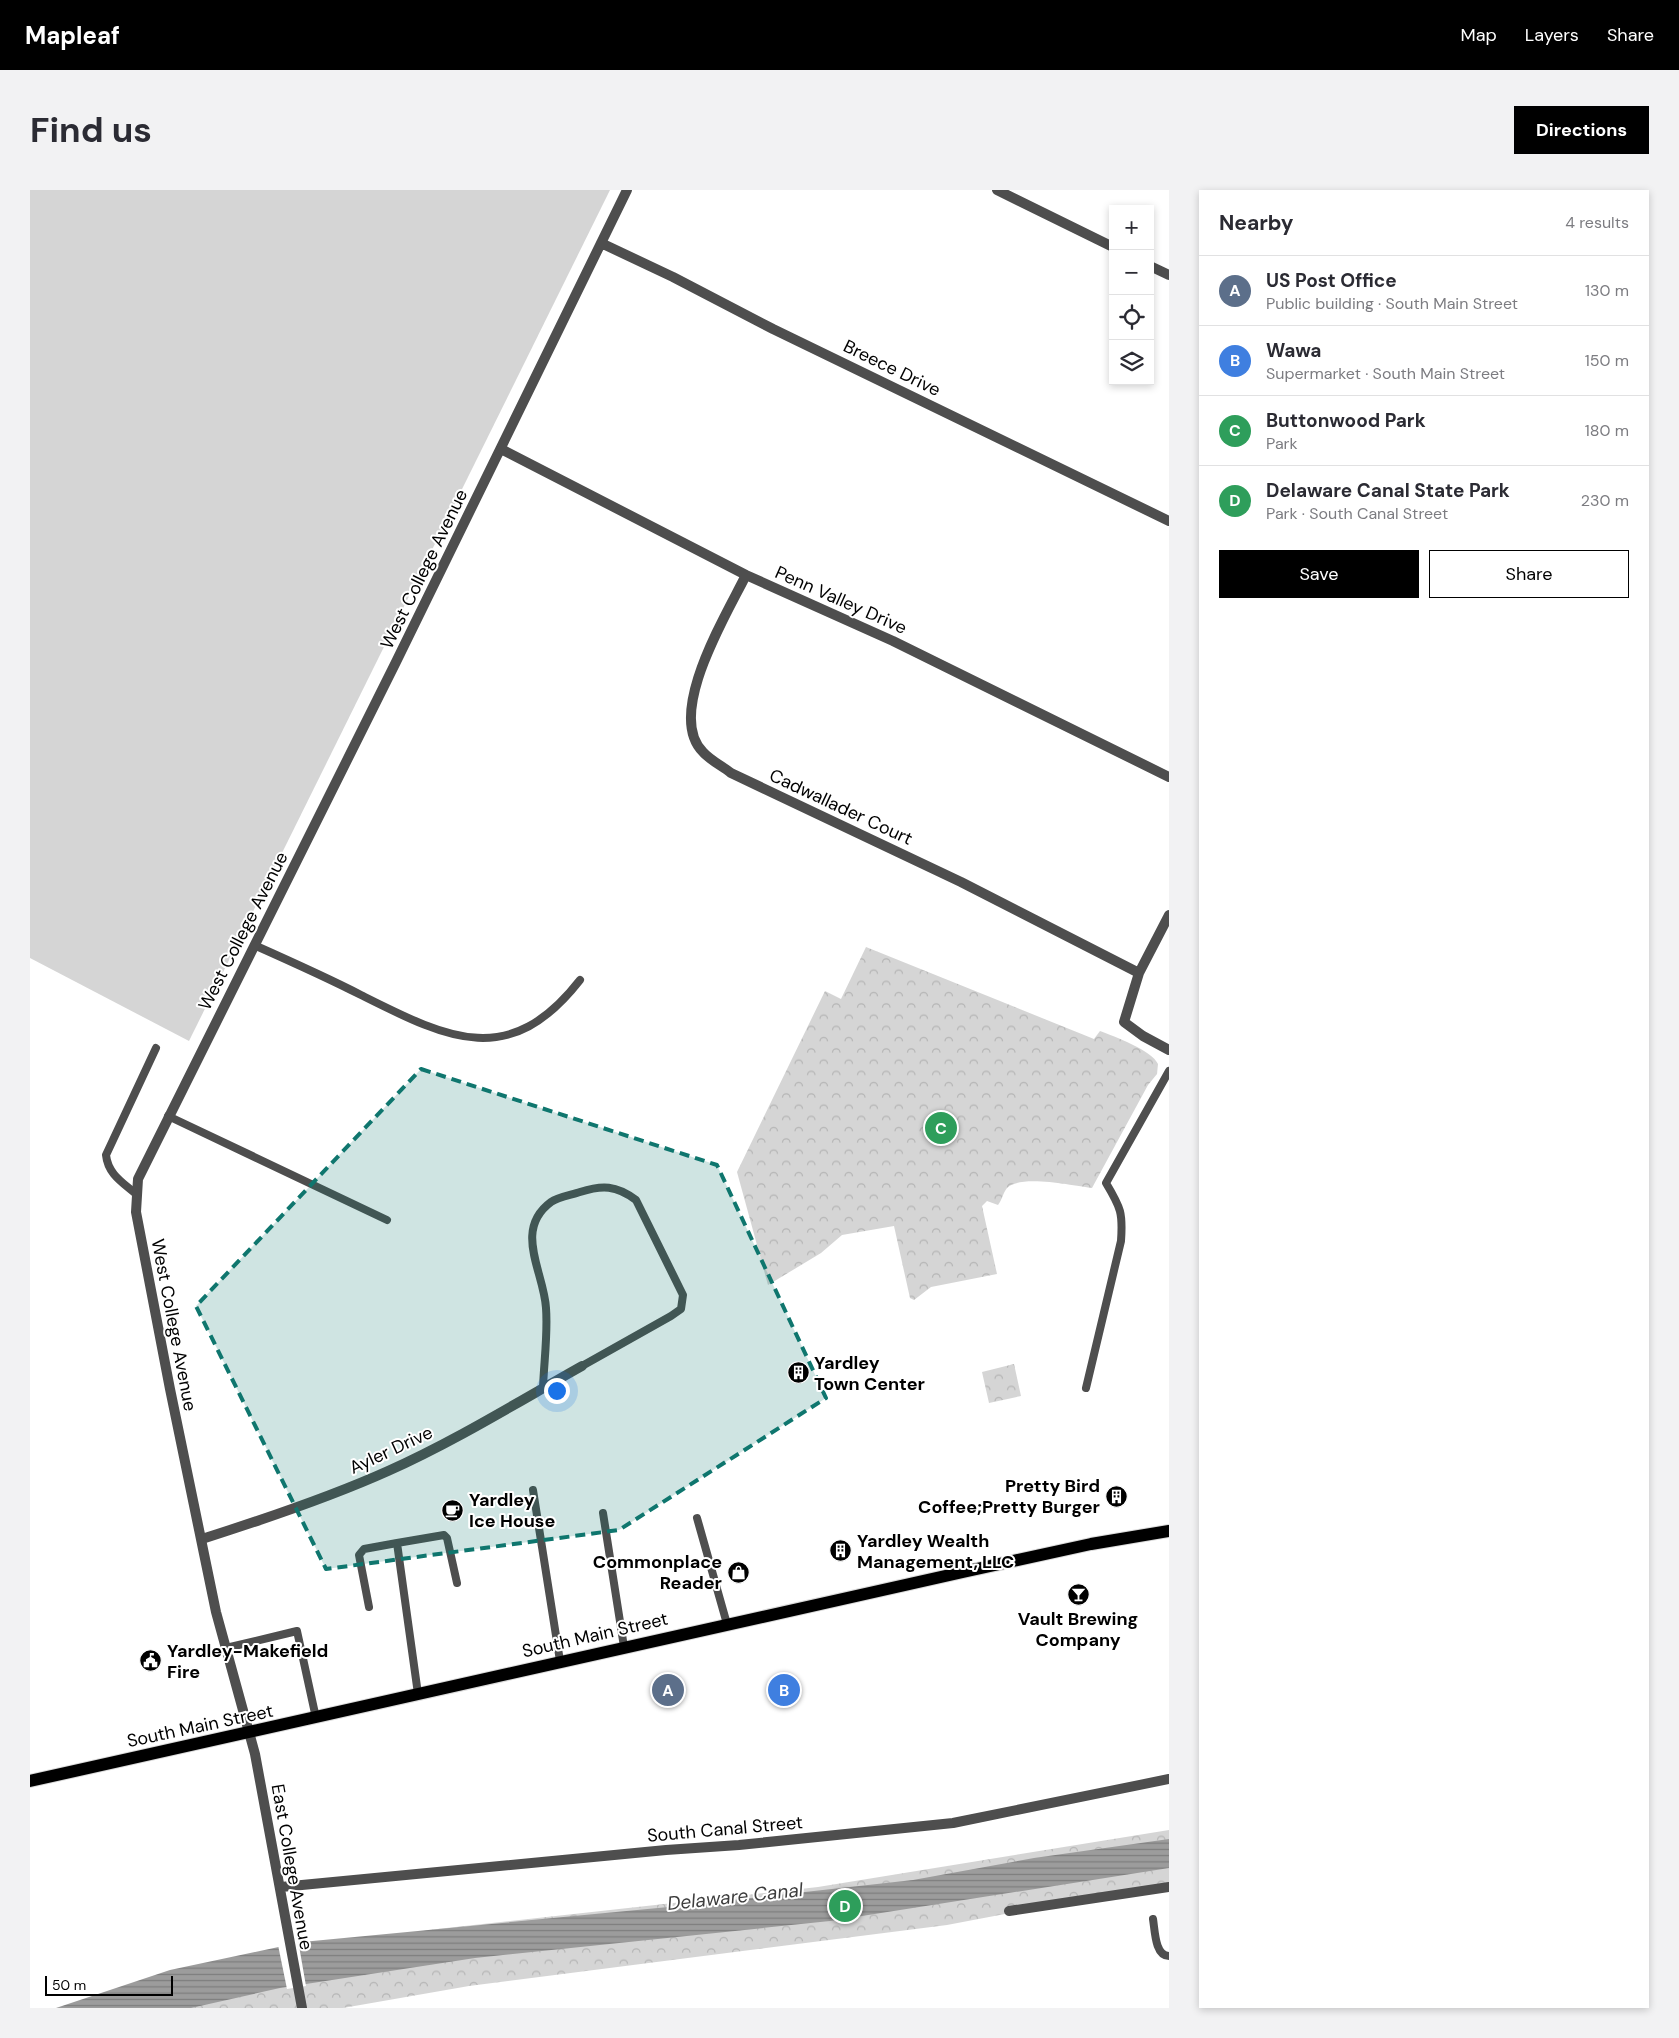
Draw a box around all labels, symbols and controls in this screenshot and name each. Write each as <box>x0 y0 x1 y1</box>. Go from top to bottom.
text: Mapleaf <box>25 20 120 51</box>
text: Map <box>1461 23 1497 47</box>
text: Layers <box>1525 23 1579 47</box>
text: Share <box>1607 23 1654 47</box>
button: Directions <box>1514 106 1649 154</box>
text: Find us <box>30 107 152 153</box>
map controls <box>1109 205 1154 385</box>
button: + <box>1109 205 1154 250</box>
text: Nearby <box>1219 209 1293 237</box>
text: 4 results <box>1565 212 1629 233</box>
button: − <box>1109 250 1154 295</box>
text: US Post Office <box>1266 268 1397 293</box>
text: A <box>1229 280 1241 301</box>
text: 130 m <box>1585 280 1629 301</box>
text: Public building · South Main Street <box>1266 293 1518 314</box>
button: locate <box>1109 295 1154 340</box>
street label: Breece Drive <box>839 334 945 402</box>
text: Wawa <box>1266 338 1322 363</box>
button: layers <box>1109 340 1154 385</box>
text: B <box>1230 350 1240 371</box>
text: 150 m <box>1585 350 1629 371</box>
text: Supermarket · South Main Street <box>1266 363 1505 384</box>
text: Buttonwood Park <box>1266 408 1426 433</box>
text: C <box>1229 420 1241 441</box>
text: 180 m <box>1585 420 1629 441</box>
text: Park <box>1266 433 1298 454</box>
text: Delaware Canal State Park <box>1266 478 1510 503</box>
street label: West College Avenue <box>375 485 473 653</box>
text: D <box>1229 490 1241 511</box>
text: 230 m <box>1581 490 1629 511</box>
text: Park · South Canal Street <box>1266 503 1448 524</box>
button: Save <box>1219 550 1419 598</box>
button: Share <box>1429 550 1629 598</box>
street label: Penn Valley Drive <box>771 560 911 640</box>
street label: Cadwallader Court <box>765 763 917 851</box>
street label: West College Avenue <box>193 848 293 1014</box>
pin: C <box>925 1109 957 1147</box>
street label: West College Avenue <box>146 1237 202 1413</box>
place label: Yardley Town Center <box>814 1351 925 1396</box>
building icon: Yardley Town Center <box>786 1361 810 1385</box>
your location <box>544 1378 570 1404</box>
street label: Ayler Drive <box>346 1420 436 1480</box>
place label: Pretty Bird Coffee;Pretty Burger <box>918 1474 1100 1519</box>
building icon: Pretty Bird Coffee;Pretty Burger <box>1104 1484 1128 1508</box>
place label: Yardley Ice House <box>469 1488 555 1533</box>
cafe icon: Yardley Ice House <box>441 1498 465 1522</box>
place label: Yardley Wealth Management, LLC <box>857 1529 1014 1574</box>
building icon: Yardley Wealth Management, LLC <box>829 1539 853 1563</box>
place label: Commonplace Reader <box>593 1550 722 1595</box>
shop icon: Commonplace Reader <box>726 1560 750 1584</box>
bar icon: Vault Brewing Company <box>1066 1582 1090 1606</box>
street label: South Main Street <box>520 1607 670 1663</box>
place label: Vault Brewing Company <box>1018 1607 1138 1652</box>
place label: Yardley-Makefield Fire <box>167 1639 328 1684</box>
public building icon: Yardley-Makefield Fire <box>139 1649 163 1673</box>
pin: A <box>652 1671 684 1709</box>
pin: B <box>768 1671 800 1709</box>
street label: South Main Street <box>125 1699 275 1753</box>
street label: East College Avenue <box>266 1782 318 1952</box>
street label: South Canal Street <box>646 1810 804 1848</box>
water label: Delaware Canal <box>666 1877 805 1916</box>
pin: D <box>829 1887 861 1925</box>
scale bar <box>45 1973 172 1996</box>
text: 50 m <box>52 1976 86 1994</box>

